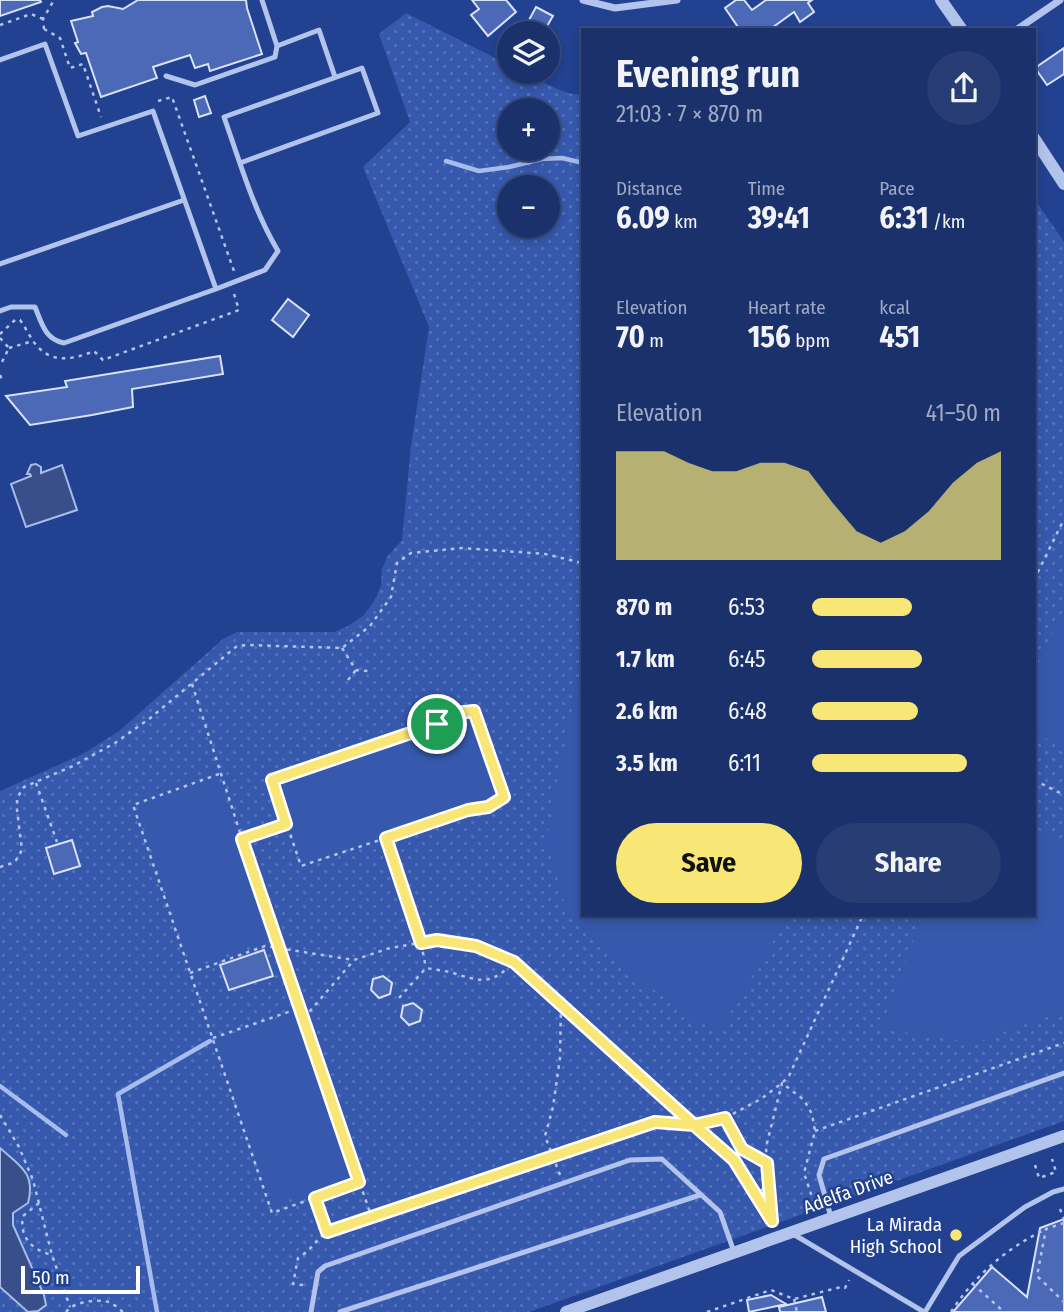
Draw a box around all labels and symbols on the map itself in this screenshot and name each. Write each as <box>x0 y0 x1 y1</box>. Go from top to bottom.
pin <box>407 694 467 754</box>
street label: Adelfa Drive <box>800 1165 896 1219</box>
place label: La Mirada High School <box>850 1213 942 1258</box>
marker: La Mirada High School <box>948 1227 964 1243</box>
scale bar <box>21 1263 140 1295</box>

